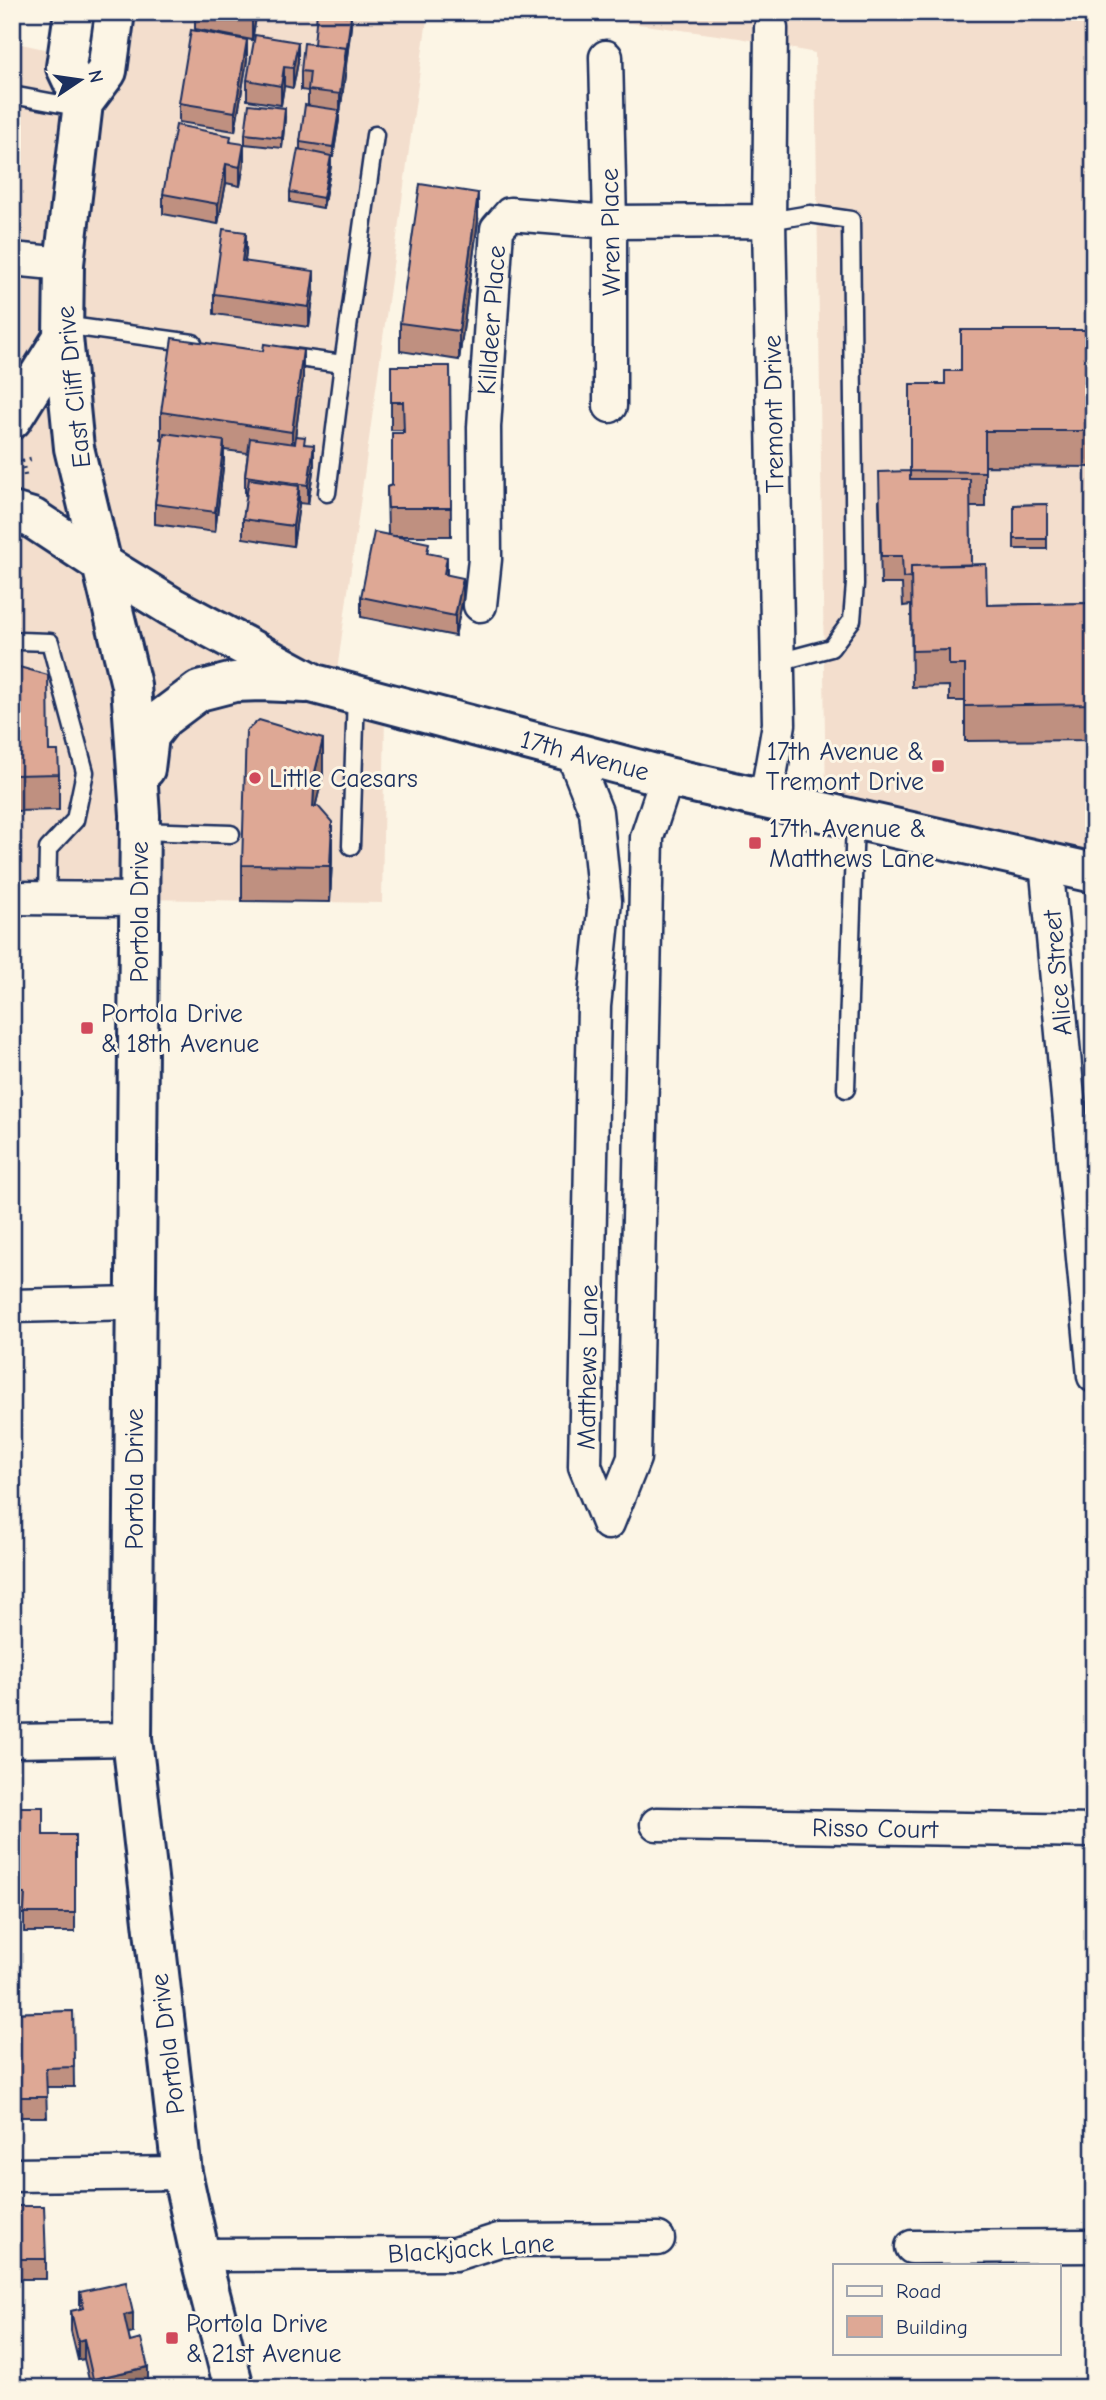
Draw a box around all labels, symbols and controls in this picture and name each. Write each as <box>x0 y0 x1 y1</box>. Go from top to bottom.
north arrow <box>46 46 116 116</box>
text: N <box>83 68 108 85</box>
street label: Wren Place <box>595 168 627 296</box>
street label: Killdeer Place <box>472 244 512 396</box>
street label: East Cliff Drive <box>51 304 97 469</box>
street label: Tremont Drive <box>758 335 790 493</box>
street label: 17th Avenue <box>517 724 652 788</box>
place label: 17th Avenue & Tremont Drive <box>766 737 924 797</box>
marker: 17th Avenue & Tremont Drive <box>930 758 946 774</box>
place label: Little Caesars <box>269 764 418 794</box>
marker: Little Caesars <box>247 770 263 786</box>
place label: 17th Avenue & Matthews Lane <box>769 814 934 874</box>
marker: 17th Avenue & Matthews Lane <box>747 835 763 851</box>
street label: Portola Drive <box>125 841 155 983</box>
street label: Alice Street <box>1037 907 1078 1037</box>
place label: Portola Drive & 18th Avenue <box>101 999 259 1059</box>
marker: Portola Drive & 18th Avenue <box>79 1020 95 1036</box>
street label: Matthews Lane <box>572 1284 604 1450</box>
street label: Portola Drive <box>120 1408 150 1550</box>
street label: Risso Court <box>812 1813 940 1845</box>
street label: Portola Drive <box>144 1972 192 2116</box>
street label: Blackjack Lane <box>387 2228 555 2270</box>
legend <box>833 2264 1060 2354</box>
text: Road <box>896 2279 941 2303</box>
place label: Portola Drive & 21st Avenue <box>186 2309 341 2369</box>
text: Building <box>896 2315 968 2339</box>
marker: Portola Drive & 21st Avenue <box>164 2330 180 2346</box>

